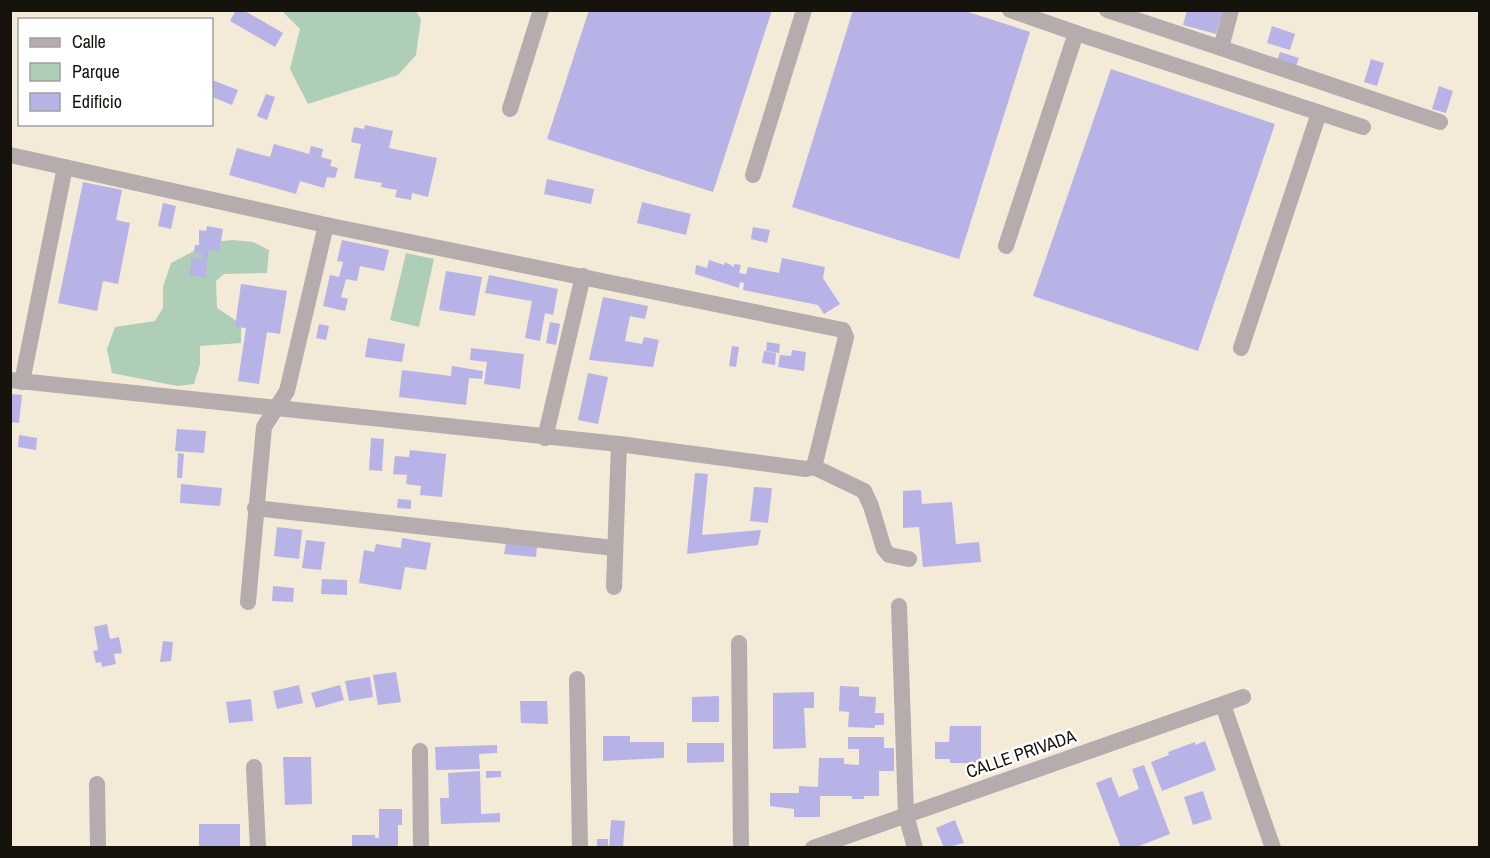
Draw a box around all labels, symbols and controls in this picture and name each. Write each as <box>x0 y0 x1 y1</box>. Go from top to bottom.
legend <box>18 18 213 126</box>
text: Calle <box>72 29 106 54</box>
text: Parque <box>72 59 120 84</box>
text: Edificio <box>72 89 122 114</box>
street label: CALLE PRIVADA <box>963 723 1079 784</box>

